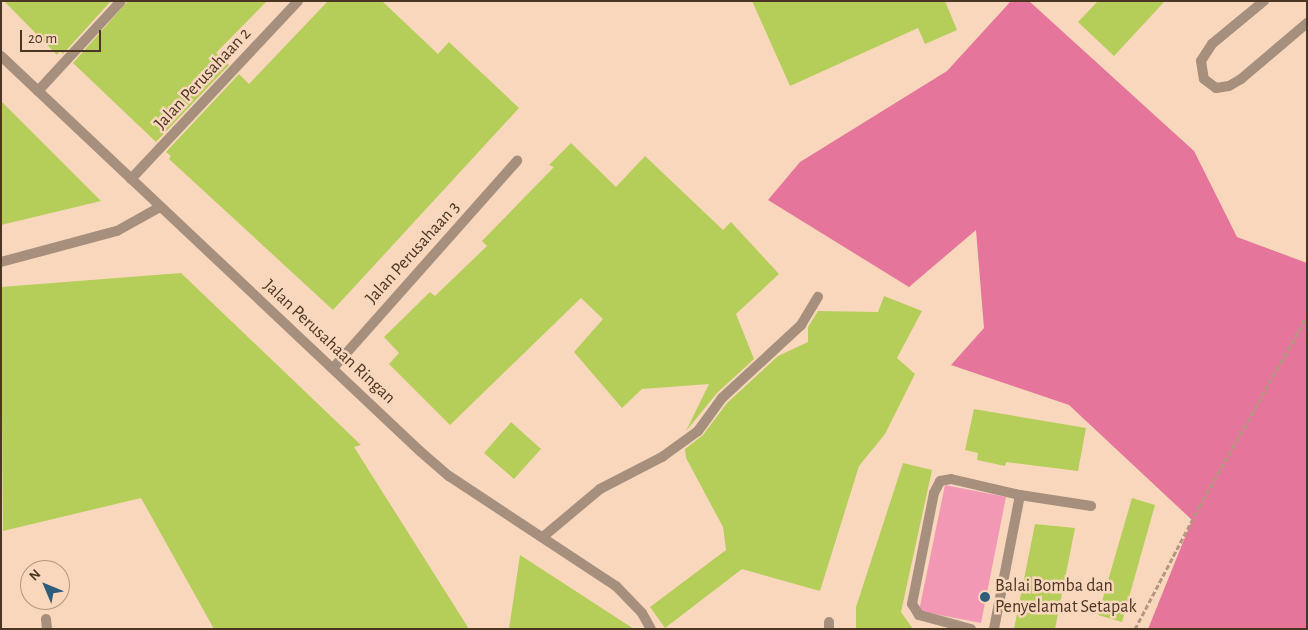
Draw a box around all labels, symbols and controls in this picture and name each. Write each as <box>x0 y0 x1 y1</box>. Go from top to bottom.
scale bar <box>22 20 104 52</box>
street label: Jalan Perusahaan 2 <box>150 24 256 134</box>
text: 20 m <box>28 31 57 46</box>
street label: Jalan Perusahaan 3 <box>361 197 465 309</box>
street label: Jalan Perusahaan Ringan <box>258 275 400 409</box>
north arrow <box>20 560 70 610</box>
text: N <box>27 567 43 583</box>
place label: Balai Bomba dan Penyelamat Setapak <box>995 576 1137 618</box>
marker: Balai Bomba dan Penyelamat Setapak <box>979 591 991 603</box>

